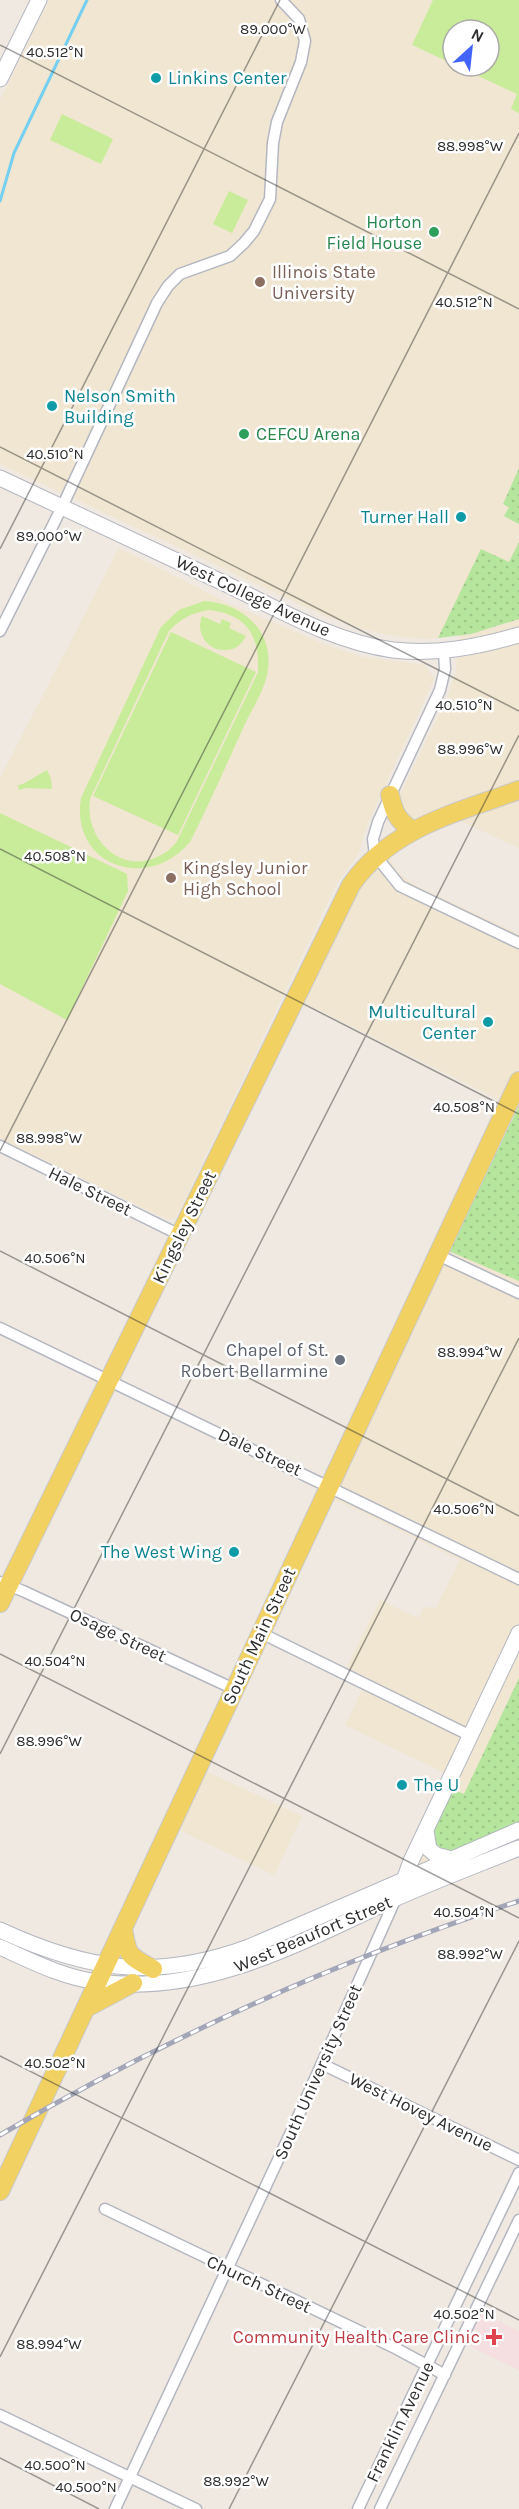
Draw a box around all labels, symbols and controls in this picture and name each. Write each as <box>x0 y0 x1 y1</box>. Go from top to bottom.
north arrow <box>441 18 501 78</box>
text: 89.000°W <box>240 20 306 38</box>
text: N <box>468 24 487 46</box>
text: 40.512°N <box>26 43 84 61</box>
place label: Linkins Center <box>168 67 287 89</box>
marker: Linkins Center <box>149 71 163 85</box>
text: 88.998°W <box>437 137 504 155</box>
place label: Horton Field House <box>327 211 422 254</box>
marker: Horton Field House <box>427 225 441 239</box>
place label: Illinois State University <box>272 261 376 304</box>
marker: Illinois State University <box>253 275 267 289</box>
text: 40.512°N <box>435 293 493 311</box>
place label: Nelson Smith Building <box>64 385 176 428</box>
marker: Nelson Smith Building <box>45 399 59 413</box>
place label: CEFCU Arena <box>256 423 361 445</box>
marker: CEFCU Arena <box>237 427 251 441</box>
text: 40.510°N <box>26 445 84 463</box>
place label: Turner Hall <box>361 506 449 528</box>
marker: Turner Hall <box>454 510 468 524</box>
text: 89.000°W <box>16 527 82 545</box>
street label: West College Avenue <box>172 550 334 642</box>
text: 40.510°N <box>435 696 493 714</box>
text: 88.996°W <box>437 740 503 758</box>
text: 40.508°N <box>24 847 86 865</box>
place label: Kingsley Junior High School <box>183 857 308 900</box>
marker: Kingsley Junior High School <box>164 871 178 885</box>
place label: Multicultural Center <box>368 1001 476 1044</box>
marker: Multicultural Center <box>481 1015 495 1029</box>
text: 40.508°N <box>433 1098 495 1116</box>
text: 88.998°W <box>16 1129 83 1147</box>
street label: Hale Street <box>45 1161 135 1221</box>
street label: Kingsley Street <box>147 1167 221 1287</box>
text: 40.506°N <box>24 1249 86 1267</box>
place label: Chapel of St. Robert Bellarmine <box>180 1339 328 1382</box>
text: 88.994°W <box>437 1343 503 1361</box>
marker: Chapel of St. Robert Bellarmine <box>333 1353 347 1367</box>
street label: Dale Street <box>215 1423 306 1481</box>
text: 40.506°N <box>433 1500 495 1518</box>
place label: The West Wing <box>101 1541 222 1563</box>
marker: The West Wing <box>227 1545 241 1559</box>
street label: South Main Street <box>218 1564 300 1708</box>
street label: Osage Street <box>66 1603 170 1667</box>
text: 40.504°N <box>24 1652 86 1670</box>
text: 88.996°W <box>16 1732 82 1750</box>
place label: The U <box>414 1774 459 1796</box>
marker: The U <box>395 1778 409 1792</box>
street label: West Beaufort Street <box>231 1891 396 1977</box>
text: 40.504°N <box>433 1903 495 1921</box>
text: 88.992°W <box>437 1945 503 1963</box>
street label: South University Street <box>269 1981 367 2163</box>
text: 40.502°N <box>24 2054 86 2072</box>
street label: West Hovey Avenue <box>345 2068 497 2156</box>
street label: Church Street <box>203 2250 315 2318</box>
text: 40.502°N <box>433 2305 495 2323</box>
place label: Community Health Care Clinic <box>233 2326 480 2348</box>
marker: Community Health Care Clinic <box>485 2328 503 2346</box>
text: 88.994°W <box>16 2335 82 2353</box>
street label: Franklin Avenue <box>361 2358 439 2486</box>
text: 40.500°N <box>24 2456 86 2474</box>
text: 88.992°W <box>203 2472 269 2490</box>
text: 40.500°N <box>55 2478 117 2496</box>

